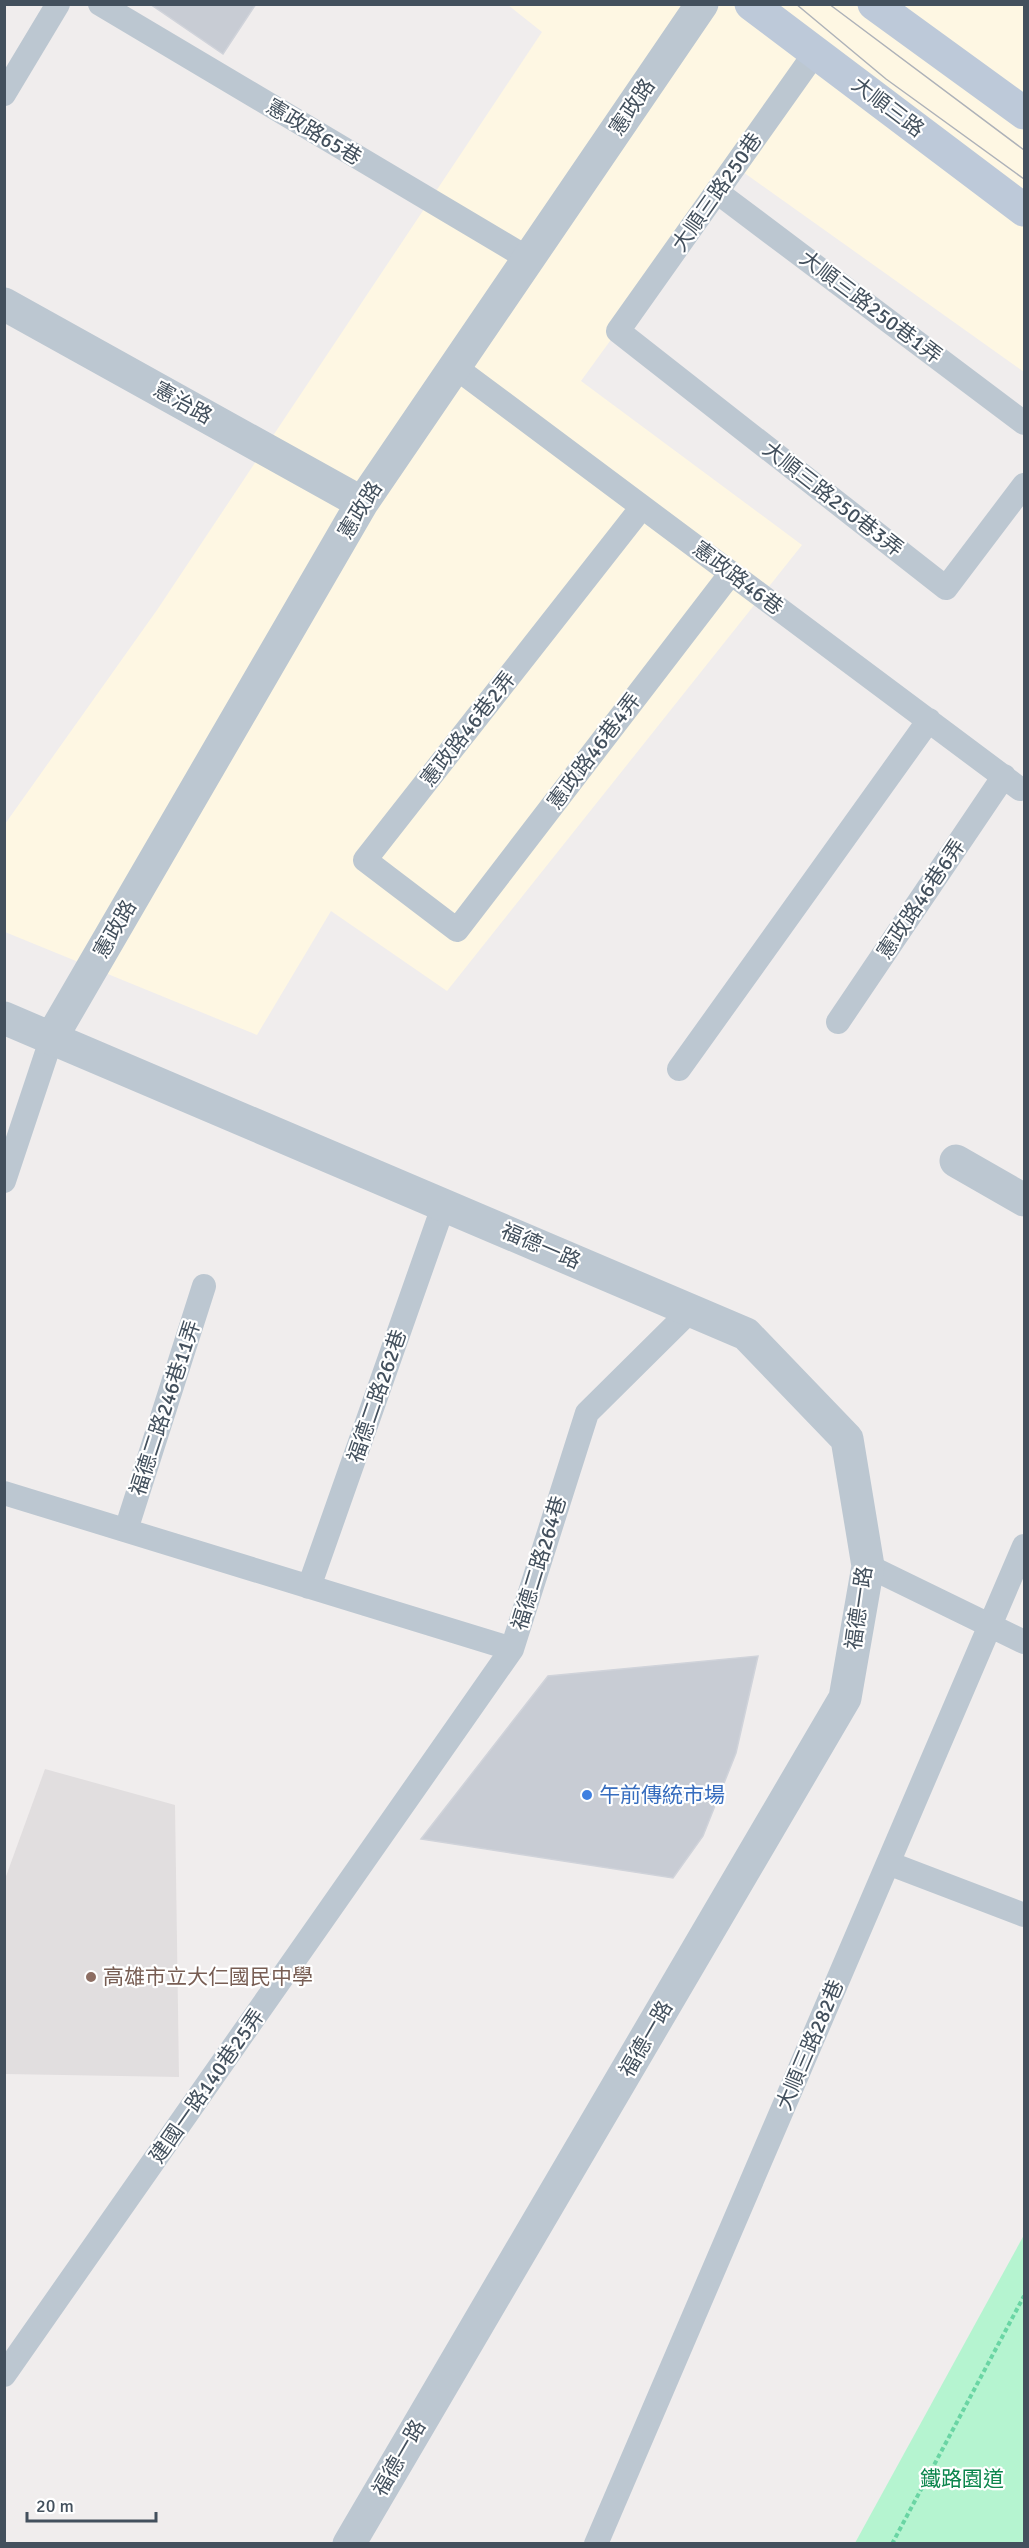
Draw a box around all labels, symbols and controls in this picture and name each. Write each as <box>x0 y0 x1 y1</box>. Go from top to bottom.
street label: 大順三路 <box>847 71 929 143</box>
street label: 憲政路 <box>604 74 660 140</box>
street label: 憲政路65巷 <box>262 93 366 171</box>
street label: 大順三路250巷 <box>666 128 768 256</box>
street label: 大順三路250巷1弄 <box>795 245 947 369</box>
street label: 憲治路 <box>149 376 217 430</box>
street label: 大順三路250巷3弄 <box>757 436 909 562</box>
street label: 憲政路 <box>332 476 388 544</box>
street label: 憲政路46巷 <box>688 536 788 620</box>
street label: 憲政路46巷2弄 <box>415 666 521 792</box>
street label: 憲政路46巷4弄 <box>542 688 646 814</box>
street label: 憲政路46巷6弄 <box>871 834 971 964</box>
street label: 憲政路 <box>88 895 142 963</box>
street label: 福德一路 <box>497 1218 585 1274</box>
street label: 福德二路246巷11弄 <box>124 1317 206 1499</box>
street label: 福德二路262巷 <box>342 1326 412 1466</box>
street label: 福德二路264巷 <box>506 1493 572 1633</box>
street label: 福德一路 <box>840 1565 878 1651</box>
place label: 午前傳統市場 <box>599 1782 725 1808</box>
marker: 午前傳統市場 <box>580 1788 594 1802</box>
place label: 高雄市立大仁國民中學 <box>103 1964 313 1990</box>
marker: 高雄市立大仁國民中學 <box>84 1970 98 1984</box>
street label: 大順三路282巷 <box>771 1976 849 2114</box>
street label: 福德一路 <box>614 1996 678 2082</box>
street label: 建國一路140巷25弄 <box>144 2004 270 2168</box>
street label: 福德一路 <box>367 2415 431 2501</box>
park label: 鐵路園道 <box>920 2466 1004 2492</box>
scale bar <box>27 2485 156 2523</box>
text: 20 m <box>36 2495 74 2517</box>

